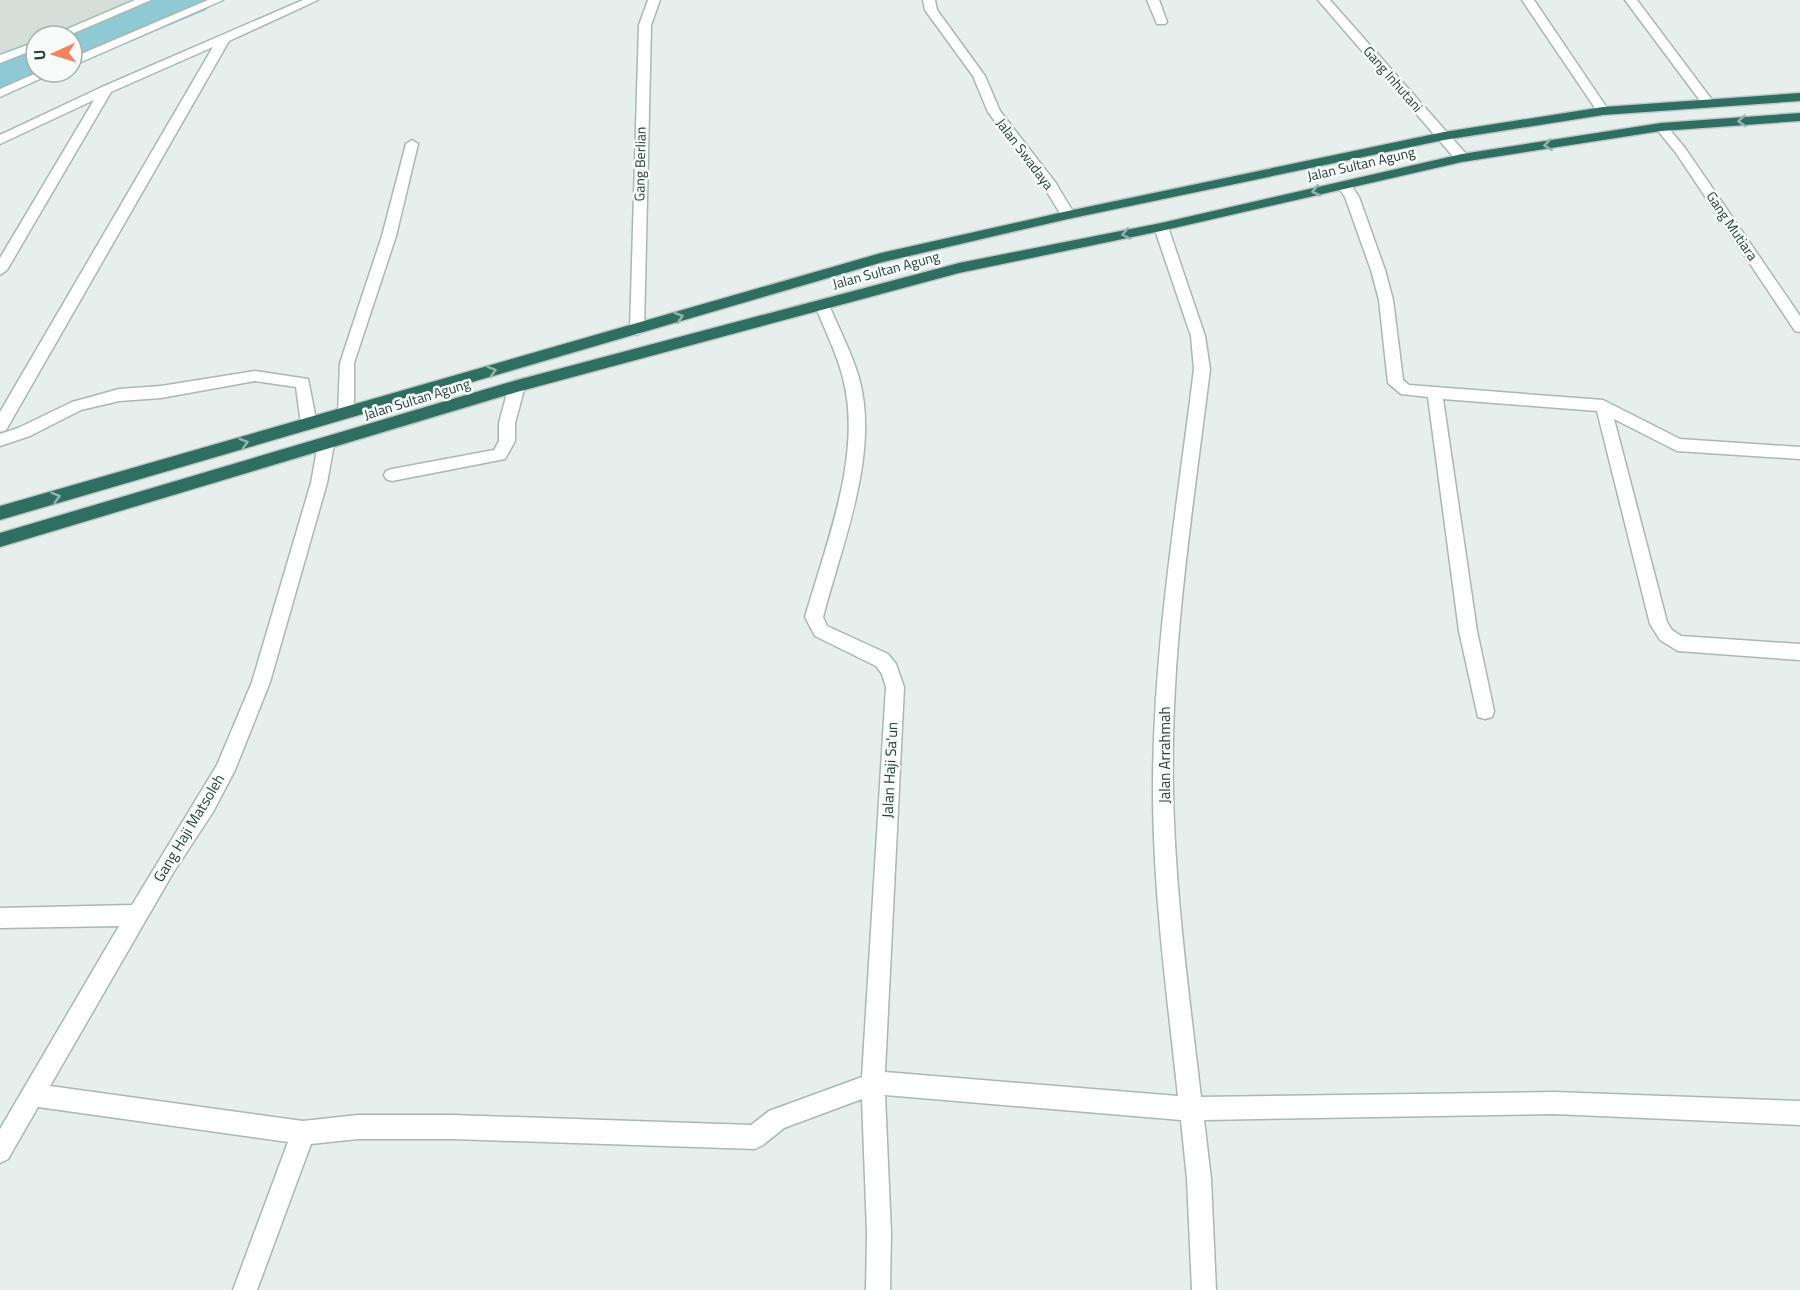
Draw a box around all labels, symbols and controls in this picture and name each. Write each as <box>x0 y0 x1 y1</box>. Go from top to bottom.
north arrow <box>24 24 84 84</box>
street label: Gang Inhutani <box>1359 41 1428 116</box>
text: U <box>27 49 51 61</box>
street label: Jalan Swadaya <box>991 113 1059 194</box>
one-way arrow <box>1737 114 1746 127</box>
street label: Gang Berlian <box>628 126 651 202</box>
one-way arrow <box>1544 138 1553 150</box>
street label: Jalan Sultan Agung <box>1305 141 1417 186</box>
one-way arrow <box>1311 184 1321 197</box>
street label: Gang Mutiara <box>1701 187 1763 265</box>
one-way arrow <box>1121 227 1131 240</box>
street label: Jalan Sultan Agung <box>830 245 942 294</box>
one-way arrow <box>673 312 684 324</box>
one-way arrow <box>486 366 496 379</box>
street label: Jalan Sultan Agung <box>361 372 473 425</box>
one-way arrow <box>238 438 249 450</box>
one-way arrow <box>50 492 61 504</box>
street label: Jalan Arrahmah <box>1153 706 1176 804</box>
street label: Jalan Haji Sa'un <box>875 721 904 819</box>
street label: Gang Haji Matsoleh <box>147 769 230 886</box>

